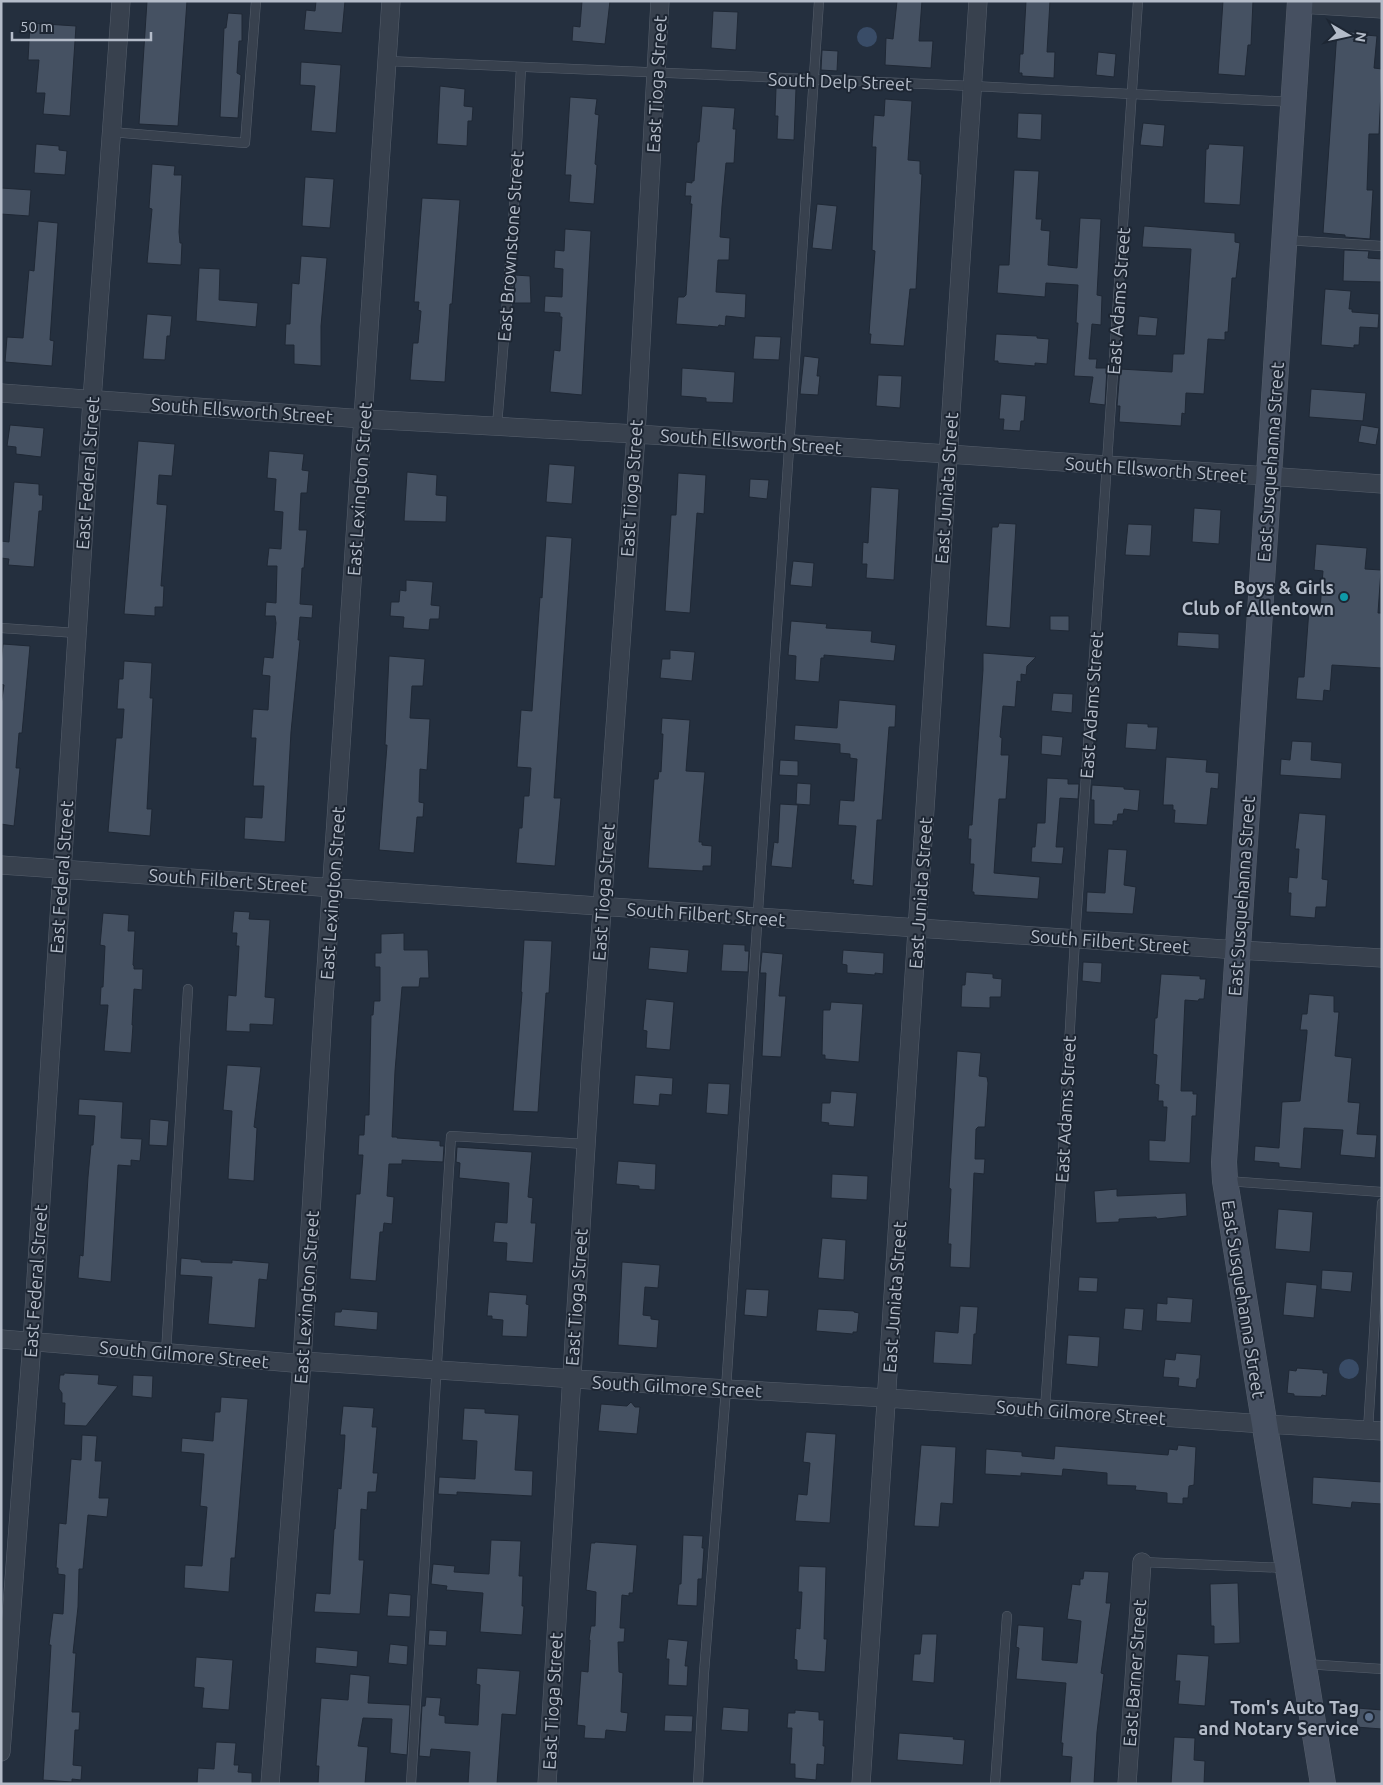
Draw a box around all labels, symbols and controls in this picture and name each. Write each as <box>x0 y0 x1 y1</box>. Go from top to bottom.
scale bar <box>12 10 151 42</box>
north arrow <box>1323 10 1373 60</box>
street label: East Tioga Street <box>642 15 670 153</box>
text: 50 m <box>20 18 53 35</box>
text: N <box>1352 31 1370 43</box>
street label: South Delp Street <box>768 68 912 94</box>
street label: East Brownstone Street <box>493 150 527 342</box>
street label: East Adams Street <box>1103 227 1133 375</box>
street label: East Susquehanna Street <box>1253 361 1287 563</box>
street label: South Ellsworth Street <box>150 394 334 426</box>
street label: East Federal Street <box>72 396 102 550</box>
street label: East Lexington Street <box>343 402 375 576</box>
street label: East Juniata Street <box>931 411 961 565</box>
street label: East Tioga Street <box>616 419 646 557</box>
street label: South Ellsworth Street <box>659 425 843 457</box>
street label: South Ellsworth Street <box>1064 453 1248 485</box>
place label: Boys & Girls Club of Allentown <box>1182 577 1334 618</box>
marker: Boys & Girls Club of Allentown <box>1338 591 1350 603</box>
street label: East Adams Street <box>1076 631 1106 779</box>
street label: East Susquehanna Street <box>1224 795 1258 997</box>
street label: East Federal Street <box>46 800 76 954</box>
street label: East Lexington Street <box>316 806 348 980</box>
street label: East Juniata Street <box>905 816 935 970</box>
street label: East Tioga Street <box>588 823 618 961</box>
street label: South Filbert Street <box>148 864 308 896</box>
street label: South Filbert Street <box>626 898 786 930</box>
street label: South Filbert Street <box>1030 925 1190 957</box>
street label: East Adams Street <box>1051 1035 1079 1183</box>
street label: East Susquehanna Street <box>1218 1199 1270 1399</box>
street label: East Federal Street <box>20 1204 50 1358</box>
street label: East Lexington Street <box>290 1210 322 1384</box>
street label: East Juniata Street <box>879 1220 909 1374</box>
street label: East Tioga Street <box>561 1228 591 1366</box>
street label: South Gilmore Street <box>98 1337 270 1371</box>
street label: South Gilmore Street <box>592 1372 762 1400</box>
street label: South Gilmore Street <box>996 1396 1166 1428</box>
street label: East Barner Street <box>1119 1599 1149 1747</box>
street label: East Tioga Street <box>538 1632 566 1770</box>
place label: Tom's Auto Tag and Notary Service <box>1198 1697 1359 1738</box>
marker: Tom's Auto Tag and Notary Service <box>1363 1711 1375 1723</box>

